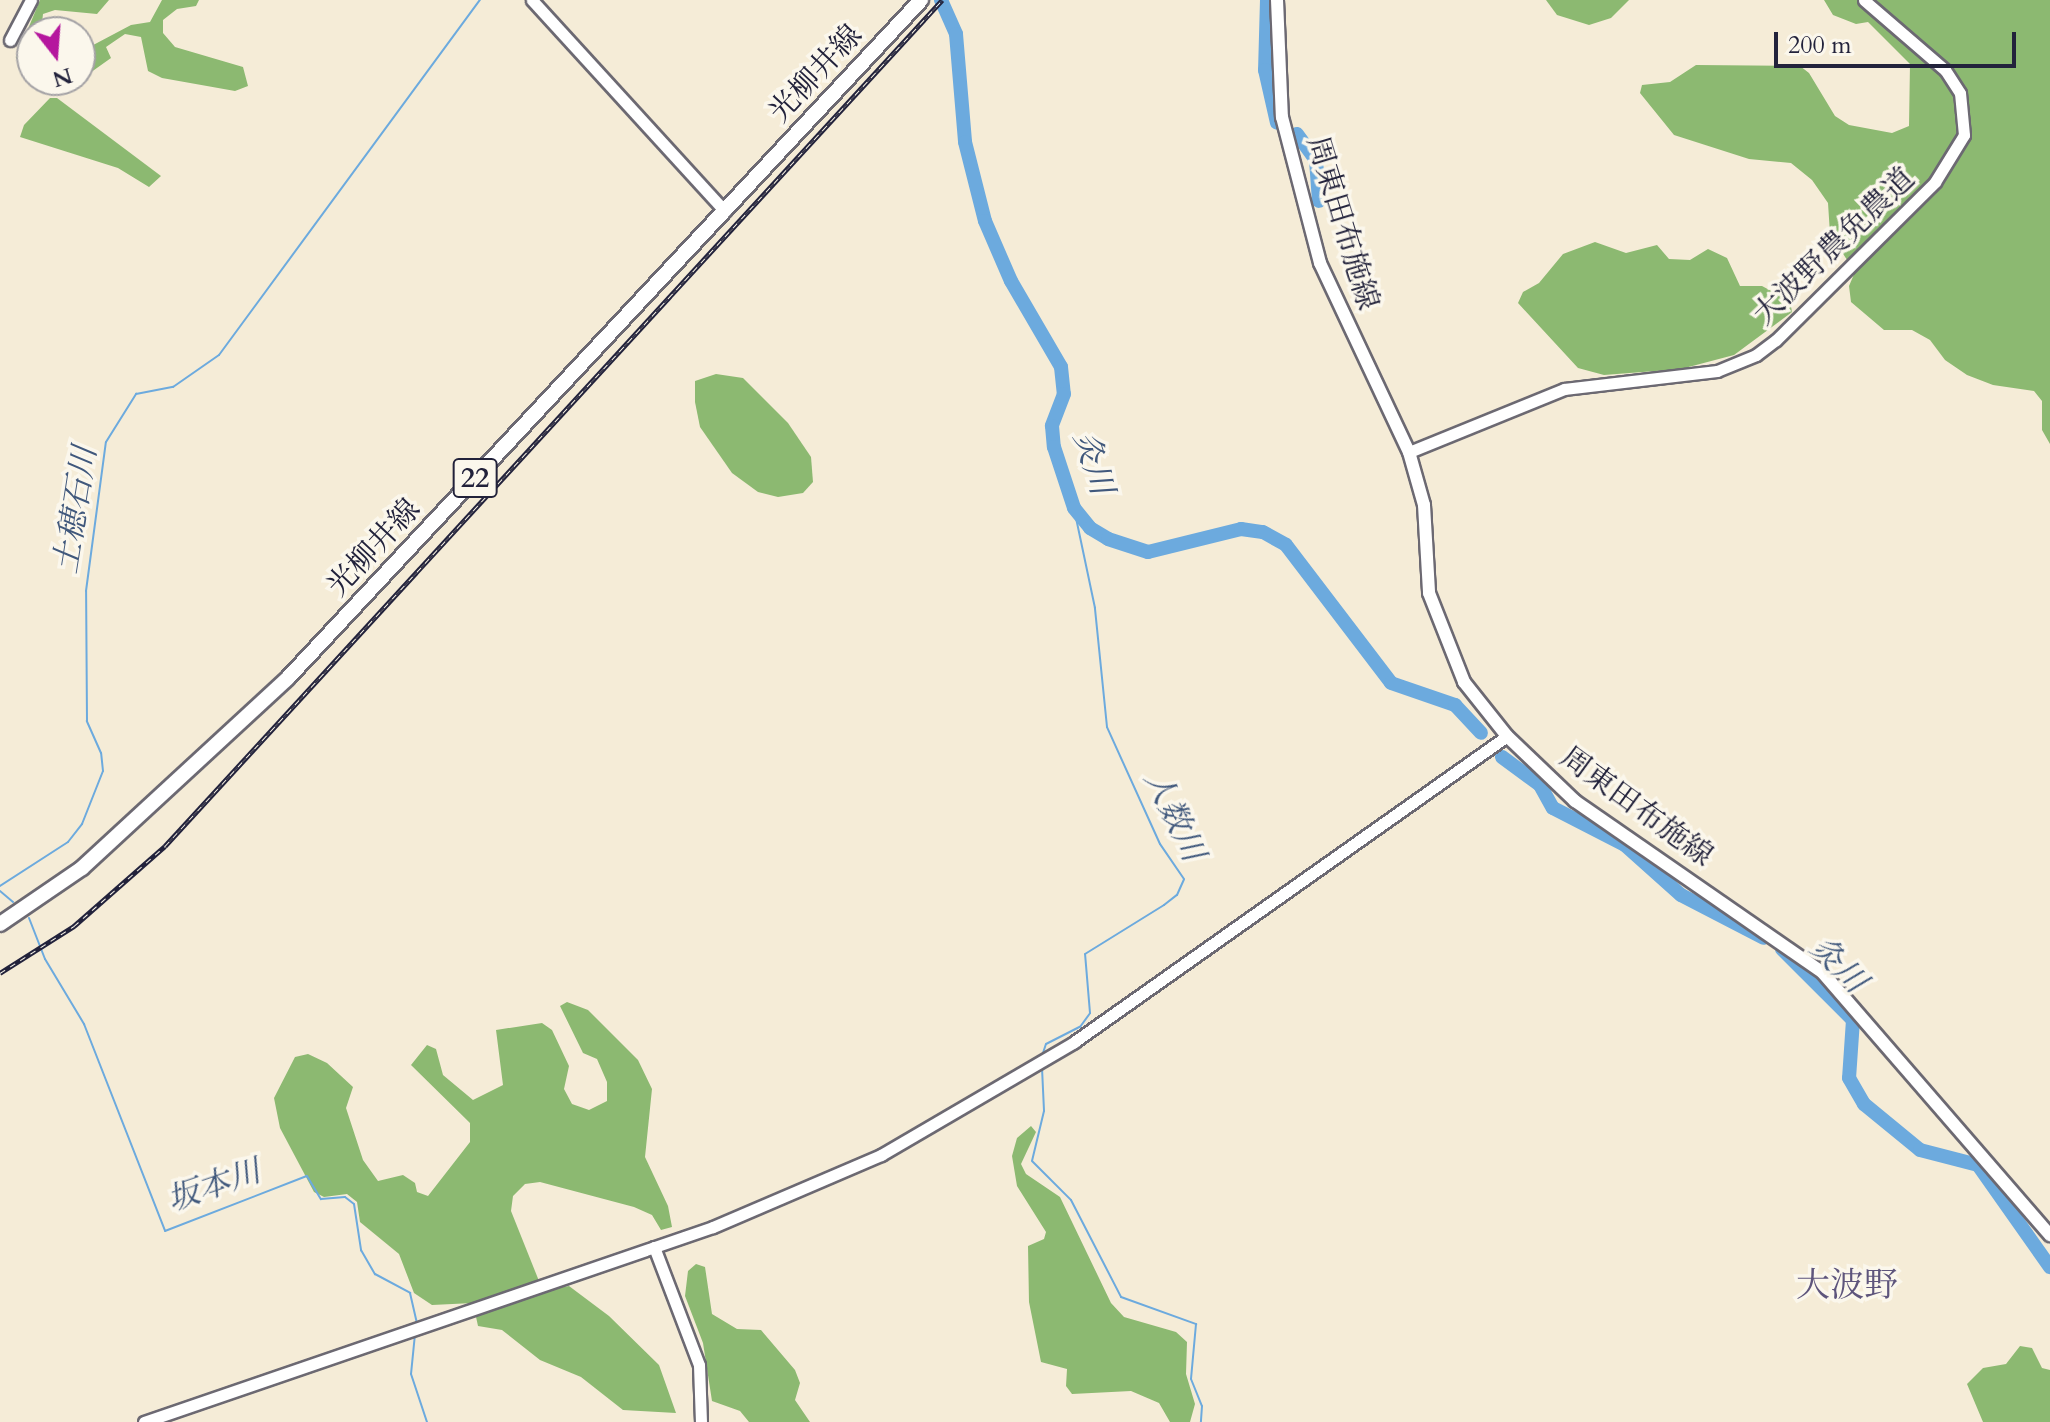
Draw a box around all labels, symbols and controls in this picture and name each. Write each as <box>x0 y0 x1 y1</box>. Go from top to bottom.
north arrow <box>16 16 96 96</box>
scale bar <box>1778 16 2020 66</box>
street label: 光柳井線 <box>762 18 870 130</box>
text: 200 m <box>1788 29 1852 62</box>
text: N <box>49 60 76 94</box>
street label: 周東田布施線 <box>1298 132 1386 314</box>
street label: 大波野農免農道 <box>1746 161 1922 333</box>
water label: 灸川 <box>1065 427 1121 499</box>
water label: 土穂石川 <box>47 444 105 576</box>
road number: 22 <box>451 454 499 502</box>
street label: 光柳井線 <box>320 492 428 604</box>
street label: 周東田布施線 <box>1553 740 1719 874</box>
water label: 人数川 <box>1136 764 1212 868</box>
water label: 灸川 <box>1802 929 1874 1001</box>
water label: 坂本川 <box>162 1152 266 1220</box>
district label: 大波野 <box>1796 1266 1898 1306</box>

